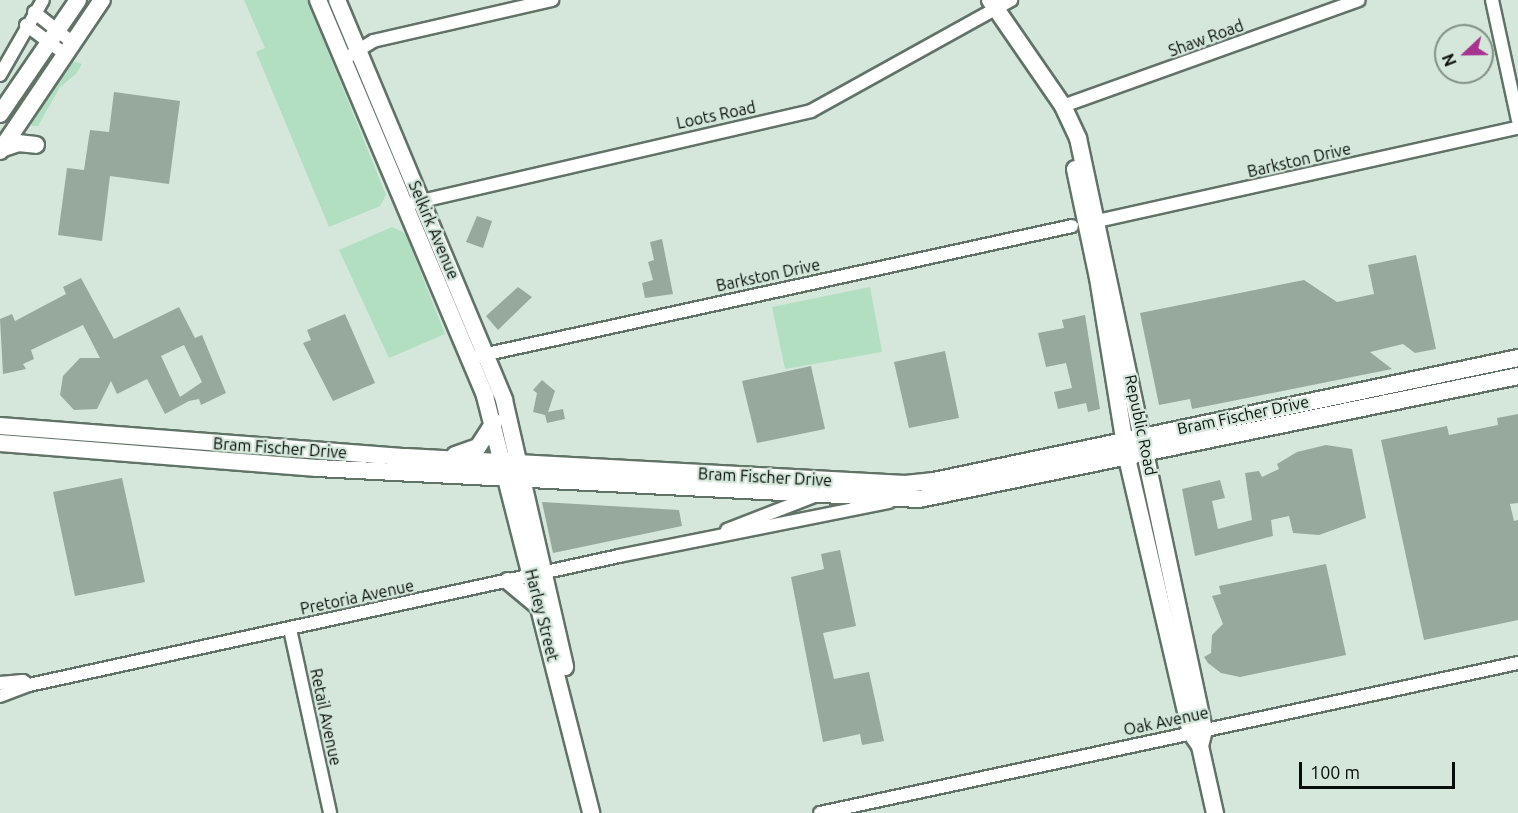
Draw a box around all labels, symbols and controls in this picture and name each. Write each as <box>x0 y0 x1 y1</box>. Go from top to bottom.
street label: Shaw Road <box>1166 16 1246 60</box>
north arrow <box>1434 24 1494 84</box>
text: N <box>1439 51 1460 69</box>
street label: Loots Road <box>675 97 757 133</box>
street label: Barkston Drive <box>1245 139 1353 181</box>
street label: Selkirk Avenue <box>405 178 463 282</box>
street label: Barkston Drive <box>714 255 822 295</box>
street label: Republic Road <box>1121 373 1161 477</box>
street label: Bram Fischer Drive <box>1175 392 1311 438</box>
street label: Bram Fischer Drive <box>212 434 348 462</box>
street label: Bram Fischer Drive <box>698 464 832 490</box>
street label: Harley Street <box>521 567 563 663</box>
street label: Pretoria Avenue <box>298 576 416 618</box>
street label: Retail Avenue <box>306 667 346 767</box>
street label: Oak Avenue <box>1122 703 1210 739</box>
scale bar <box>1302 750 1458 788</box>
text: 100 m <box>1310 762 1360 782</box>

